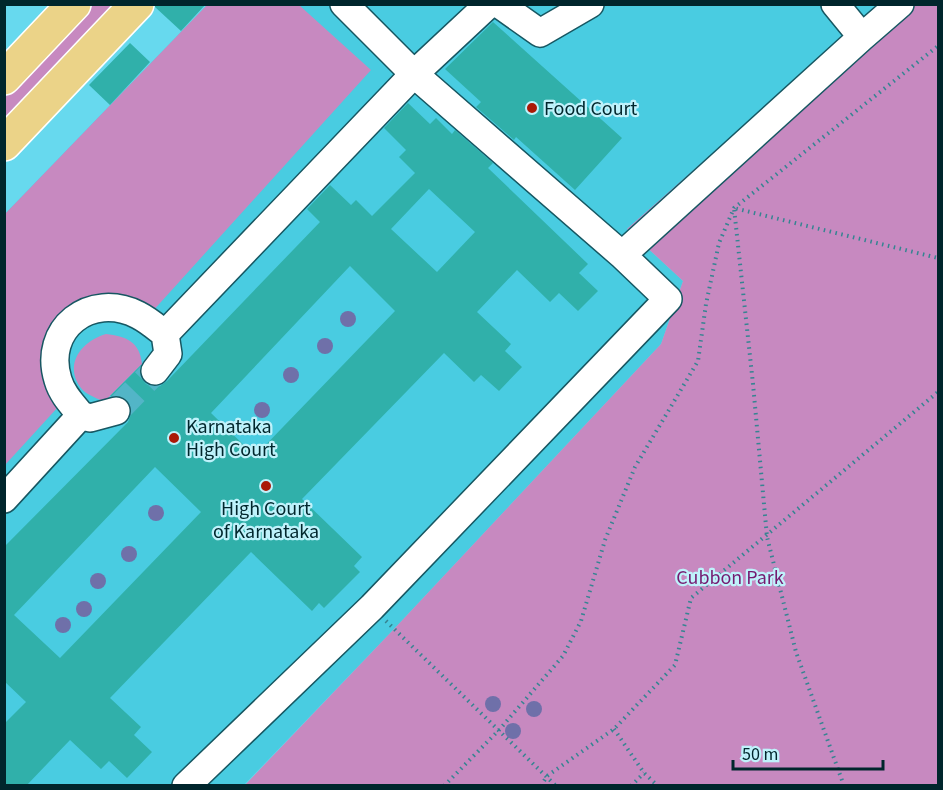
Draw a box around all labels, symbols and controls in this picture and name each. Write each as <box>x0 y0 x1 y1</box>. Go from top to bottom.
place label: Food Court <box>544 95 637 123</box>
marker: Food Court <box>525 101 539 115</box>
place label: Karnataka High Court <box>186 413 276 464</box>
marker: Karnataka High Court <box>167 431 181 445</box>
marker: High Court of Karnataka <box>259 479 273 493</box>
place label: High Court of Karnataka <box>213 495 319 546</box>
park label: Cubbon Park <box>676 564 784 592</box>
scale bar <box>733 733 883 771</box>
text: 50 m <box>742 742 778 767</box>

